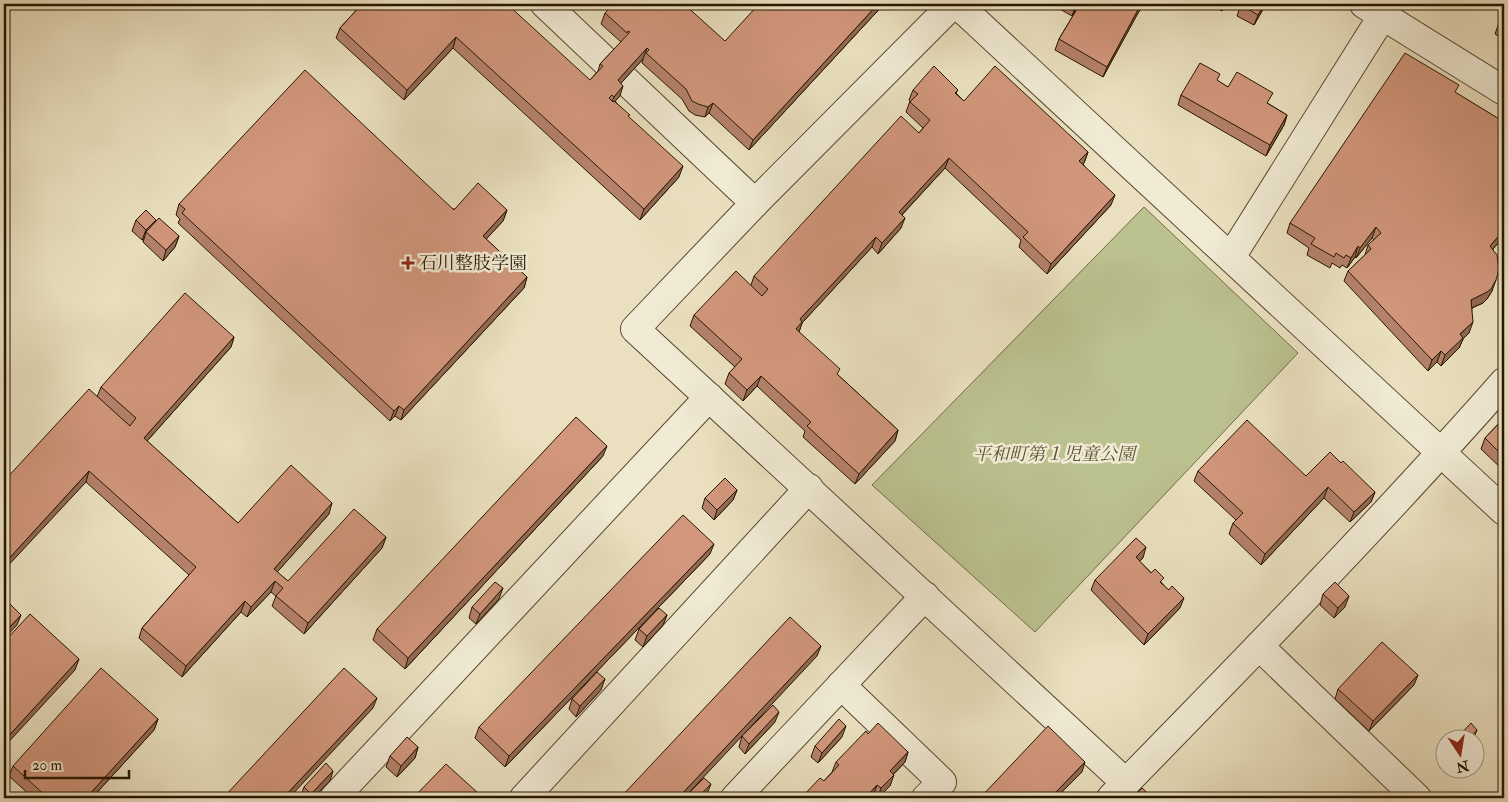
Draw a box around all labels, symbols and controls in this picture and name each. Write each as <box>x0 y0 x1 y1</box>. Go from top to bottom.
place label: 石川整肢学園 <box>419 252 527 275</box>
marker: 石川整肢学園 <box>401 256 415 270</box>
park label: 平和町第１児童公園 <box>973 443 1138 466</box>
north arrow <box>1436 730 1486 780</box>
scale bar <box>25 747 129 779</box>
text: 20 m <box>32 756 62 775</box>
text: N <box>1454 756 1471 776</box>

